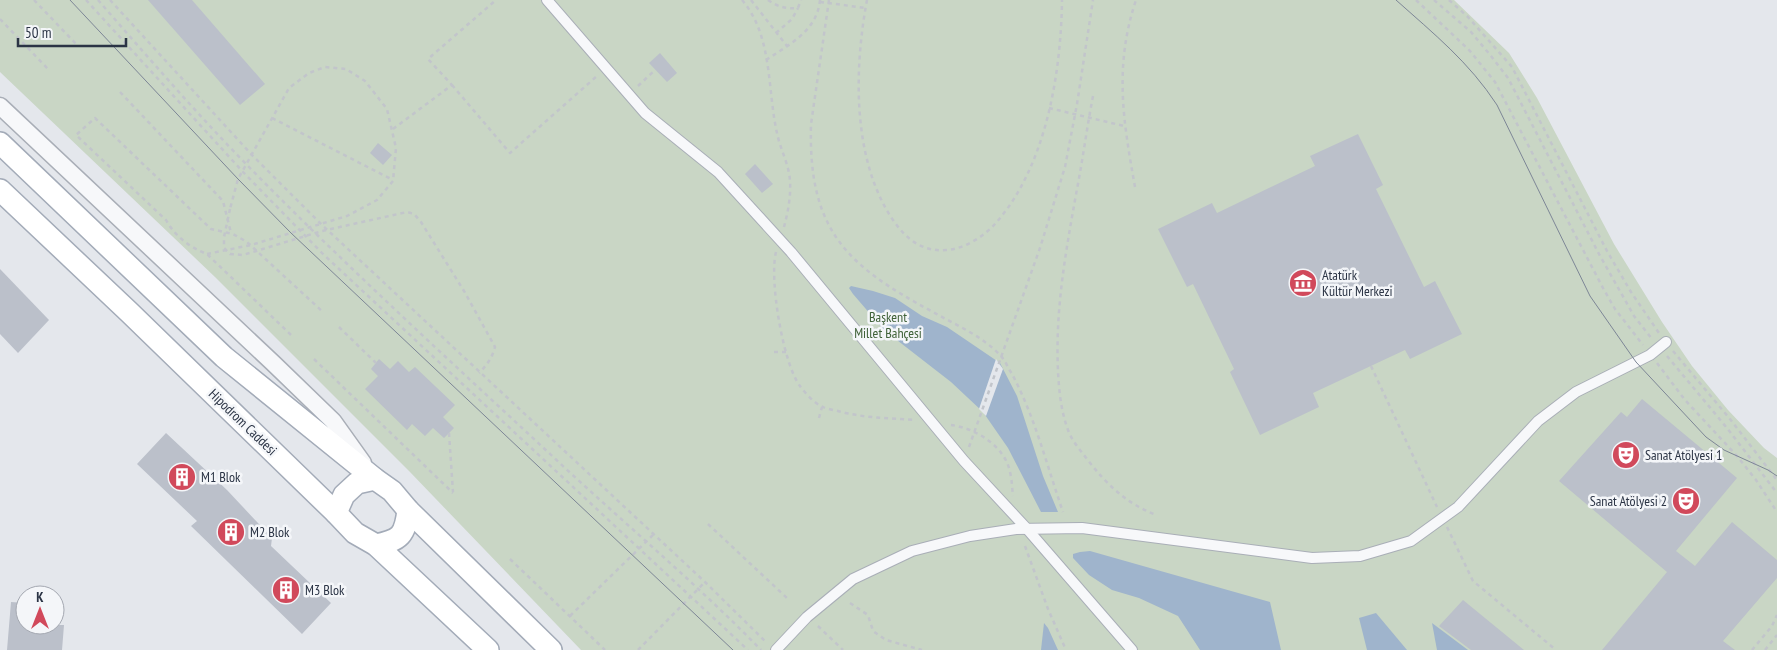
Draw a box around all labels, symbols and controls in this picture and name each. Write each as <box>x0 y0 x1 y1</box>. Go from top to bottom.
scale bar <box>18 15 125 47</box>
text: 50 m <box>25 23 51 42</box>
place label: Atatürk Kültür Merkezi <box>1322 266 1393 300</box>
museum icon: Atatürk Kültür Merkezi <box>1288 268 1318 298</box>
park label: Başkent Millet Bahçesi <box>854 308 922 342</box>
street label: Hipodrom Caddesi <box>205 385 281 459</box>
theatre icon: Sanat Atölyesi 1 <box>1611 440 1641 470</box>
place label: Sanat Atölyesi 1 <box>1645 446 1722 464</box>
building icon: M1 Blok <box>167 462 197 492</box>
place label: M1 Blok <box>201 468 241 486</box>
theatre icon: Sanat Atölyesi 2 <box>1671 486 1701 516</box>
place label: Sanat Atölyesi 2 <box>1590 492 1667 510</box>
building icon: M2 Blok <box>216 517 246 547</box>
place label: M2 Blok <box>250 523 290 541</box>
building icon: M3 Blok <box>271 575 301 605</box>
place label: M3 Blok <box>305 581 345 599</box>
north arrow <box>15 585 65 635</box>
text: K <box>36 588 44 606</box>

